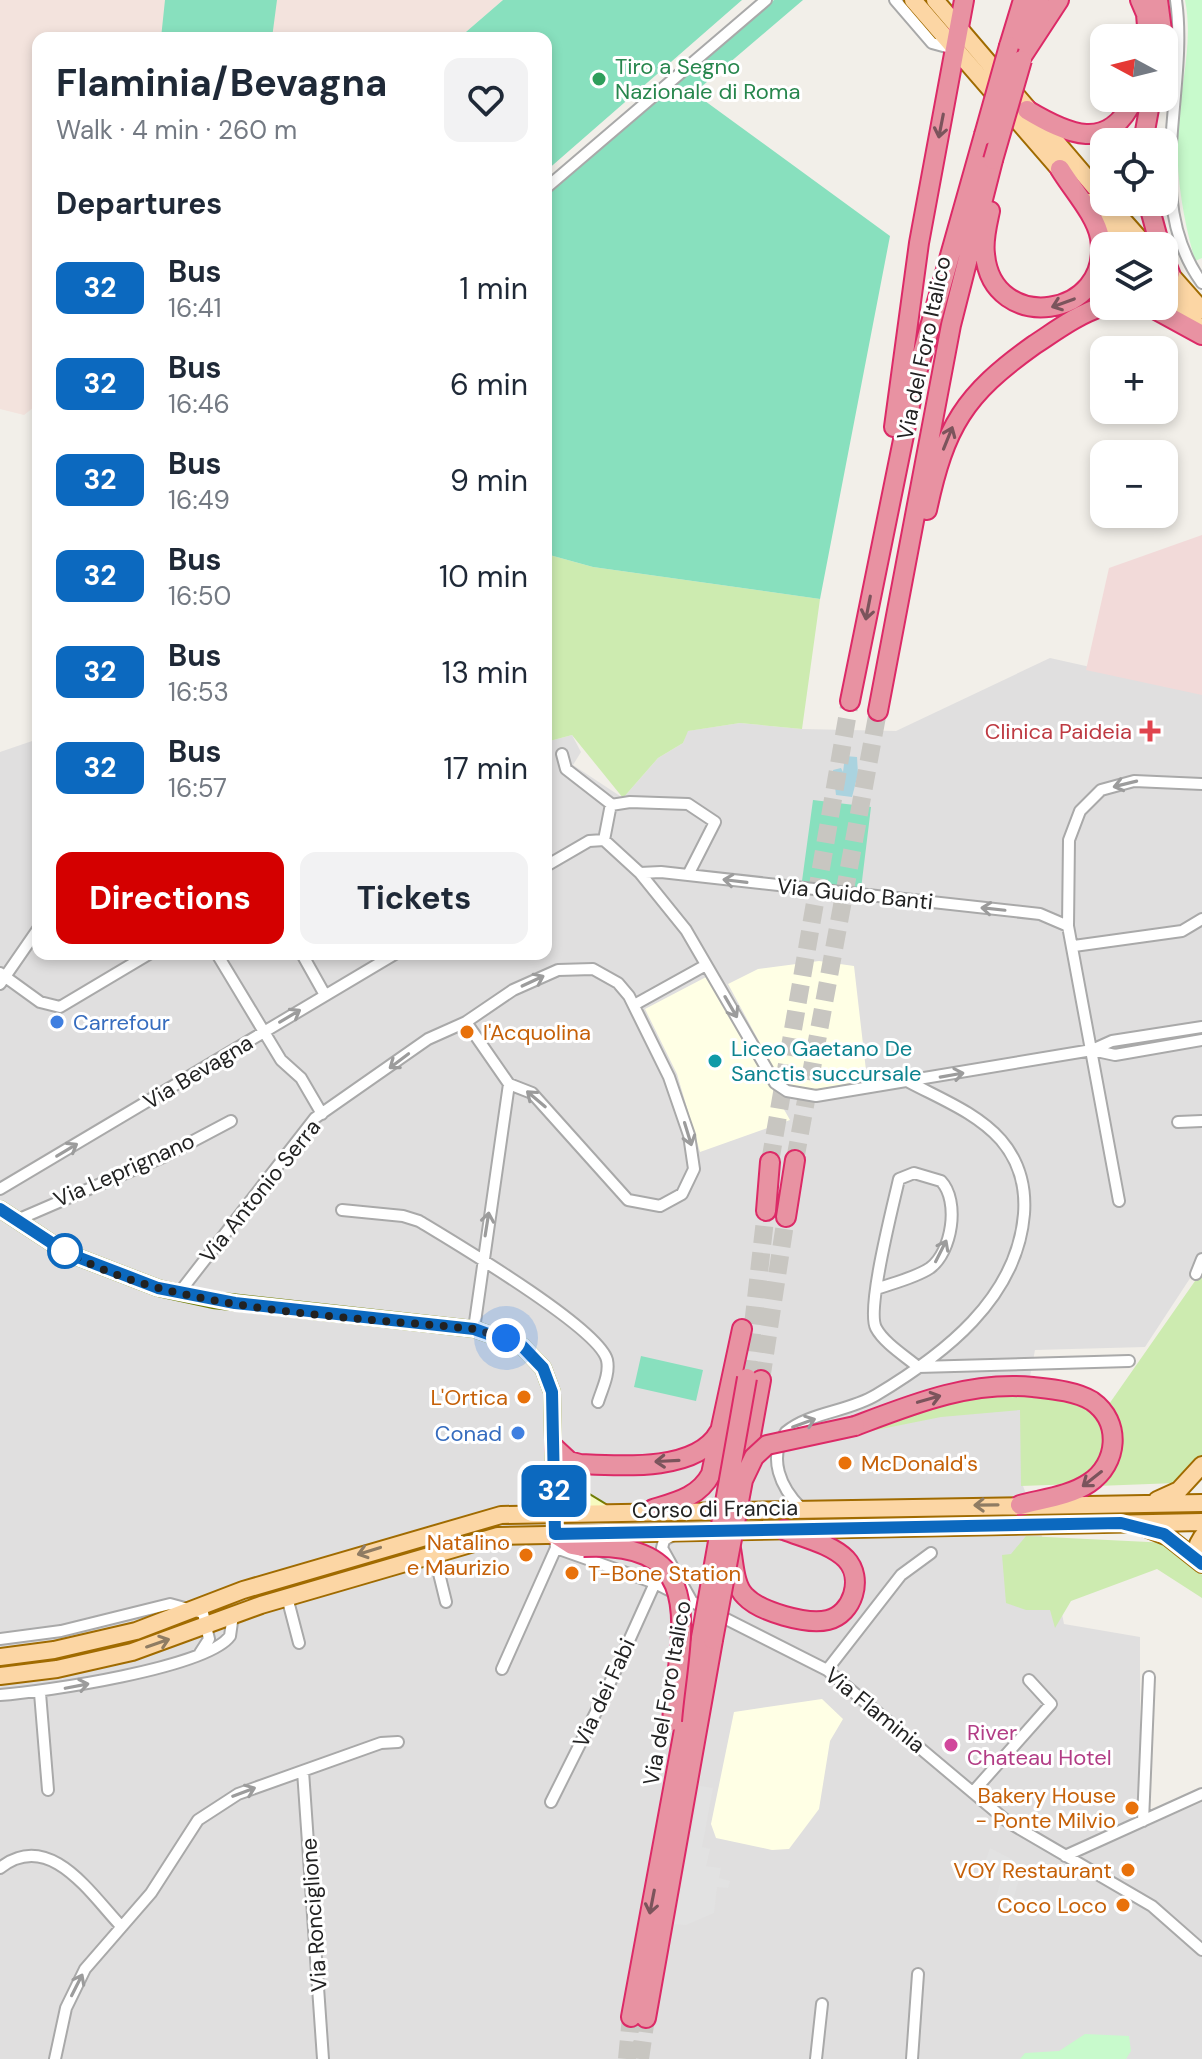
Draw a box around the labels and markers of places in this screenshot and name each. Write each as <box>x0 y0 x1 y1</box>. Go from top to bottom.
place label: Tiro a Segno Nazionale di Roma <box>615 52 800 106</box>
marker: Tiro a Segno Nazionale di Roma <box>590 70 608 88</box>
place label: Clinica Paideia <box>985 717 1132 746</box>
marker: Clinica Paideia <box>1139 720 1161 742</box>
place label: Carrefour <box>73 1008 170 1037</box>
marker: Carrefour <box>48 1013 66 1031</box>
place label: l'Acquolina <box>483 1018 591 1047</box>
marker: l'Acquolina <box>458 1023 476 1041</box>
place label: Liceo Gaetano De Sanctis succursale <box>731 1034 921 1088</box>
marker: Liceo Gaetano De Sanctis succursale <box>706 1052 724 1070</box>
unlabelled marker <box>48 1234 82 1268</box>
place label: L'Ortica <box>431 1383 508 1412</box>
marker: L'Ortica <box>515 1388 533 1406</box>
place label: Conad <box>435 1419 502 1448</box>
marker: Conad <box>509 1424 527 1442</box>
place label: McDonald's <box>861 1449 978 1478</box>
marker: McDonald's <box>836 1454 854 1472</box>
place label: Natalino e Maurizio <box>407 1528 510 1582</box>
marker: Natalino e Maurizio <box>517 1546 535 1564</box>
place label: T-Bone Station <box>588 1559 741 1588</box>
marker: T-Bone Station <box>563 1564 581 1582</box>
place label: River Chateau Hotel <box>967 1718 1112 1772</box>
marker: River Chateau Hotel <box>942 1736 960 1754</box>
place label: Bakery House - Ponte Milvio <box>975 1781 1116 1835</box>
marker: Bakery House - Ponte Milvio <box>1123 1799 1141 1817</box>
place label: VOY Restaurant <box>953 1856 1112 1885</box>
marker: VOY Restaurant <box>1119 1861 1137 1879</box>
place label: Coco Loco <box>997 1891 1107 1920</box>
marker: Coco Loco <box>1114 1896 1132 1914</box>

